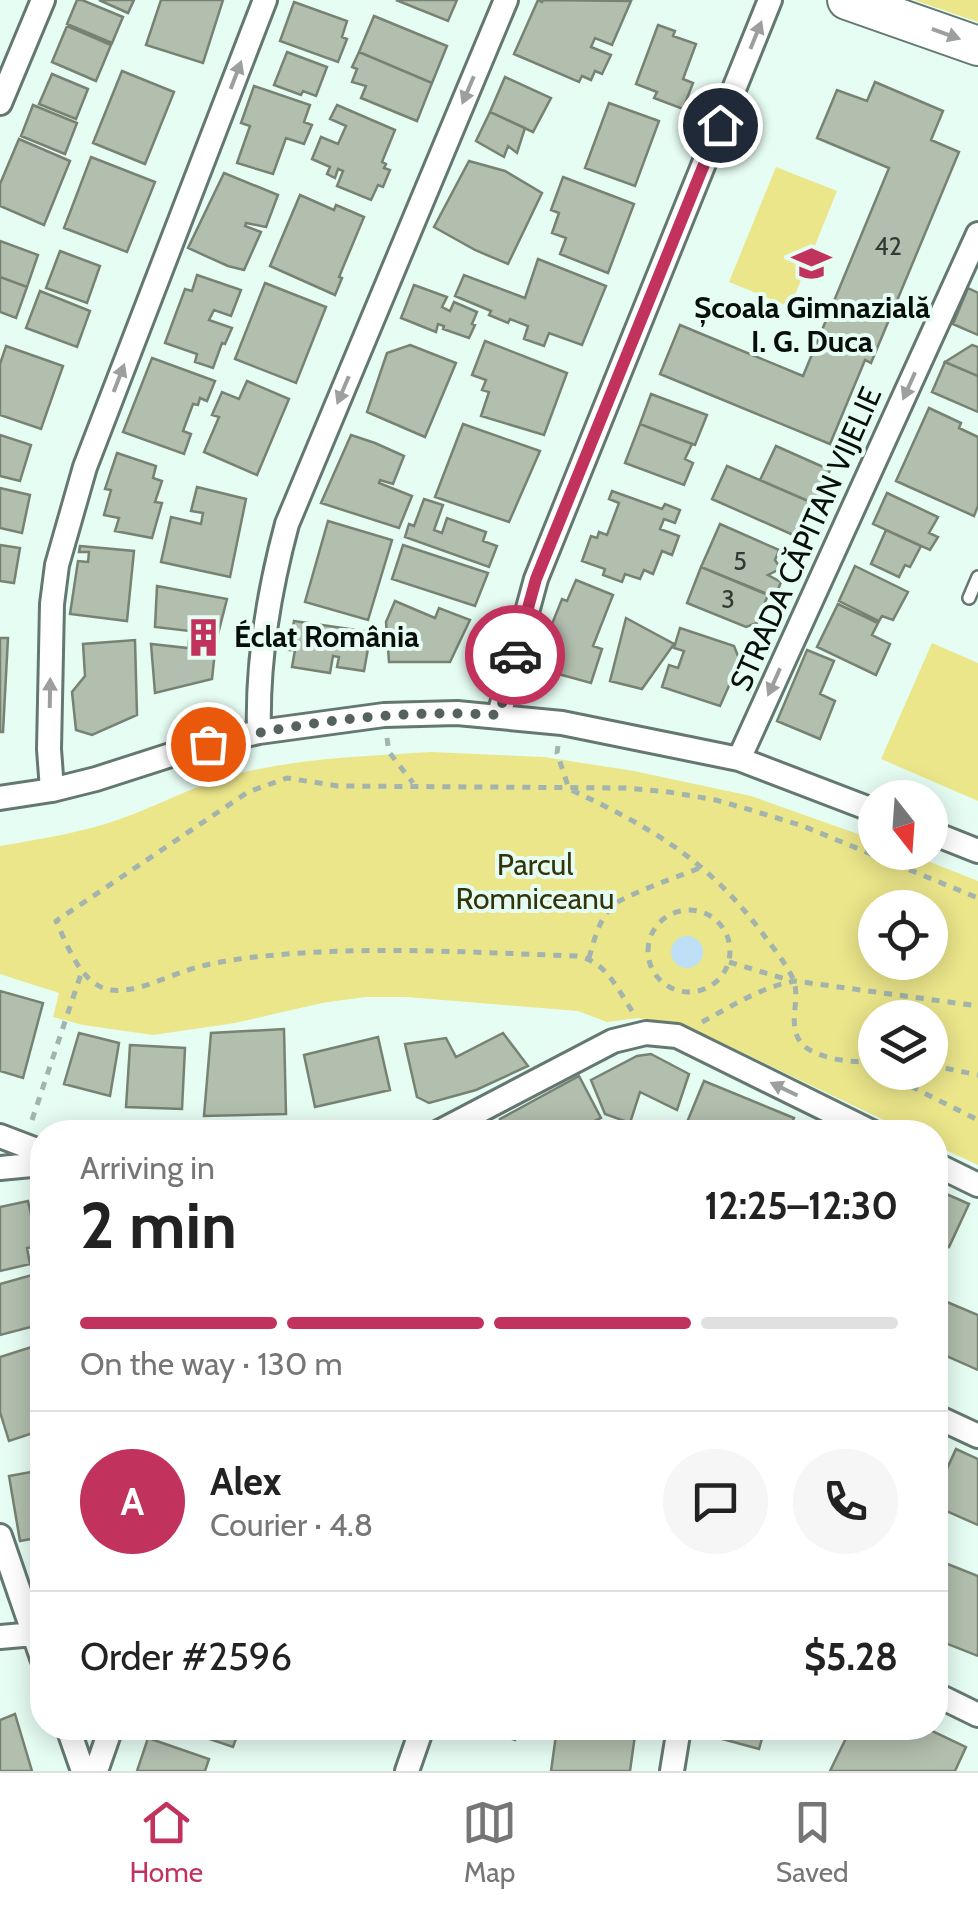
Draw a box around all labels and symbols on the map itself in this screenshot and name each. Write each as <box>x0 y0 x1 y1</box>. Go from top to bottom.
one-way arrow <box>748 20 764 50</box>
one-way arrow <box>931 27 961 42</box>
one-way arrow <box>229 60 244 90</box>
one-way arrow <box>460 75 476 105</box>
pin <box>678 83 763 168</box>
house number: 42 <box>874 231 902 261</box>
school or university icon: Școala Gimnazială I. G. Duca <box>791 243 833 285</box>
place label: Școala Gimnazială I. G. Duca <box>694 289 930 360</box>
one-way arrow <box>112 363 127 393</box>
one-way arrow <box>900 372 917 401</box>
one-way arrow <box>335 375 351 405</box>
street label: STRADA CĂPITAN VIJELIE <box>722 381 889 696</box>
house number: 5 <box>733 546 747 576</box>
house number: 3 <box>721 584 735 614</box>
courier <box>465 605 565 705</box>
building icon: Éclat România <box>183 616 225 658</box>
place label: Éclat România <box>234 618 419 655</box>
one-way arrow <box>766 667 782 697</box>
one-way arrow <box>42 676 58 708</box>
pin <box>166 702 251 787</box>
north arrow <box>858 780 948 870</box>
park label: Parcul Romniceanu <box>455 846 615 917</box>
one-way arrow <box>770 1081 799 1098</box>

